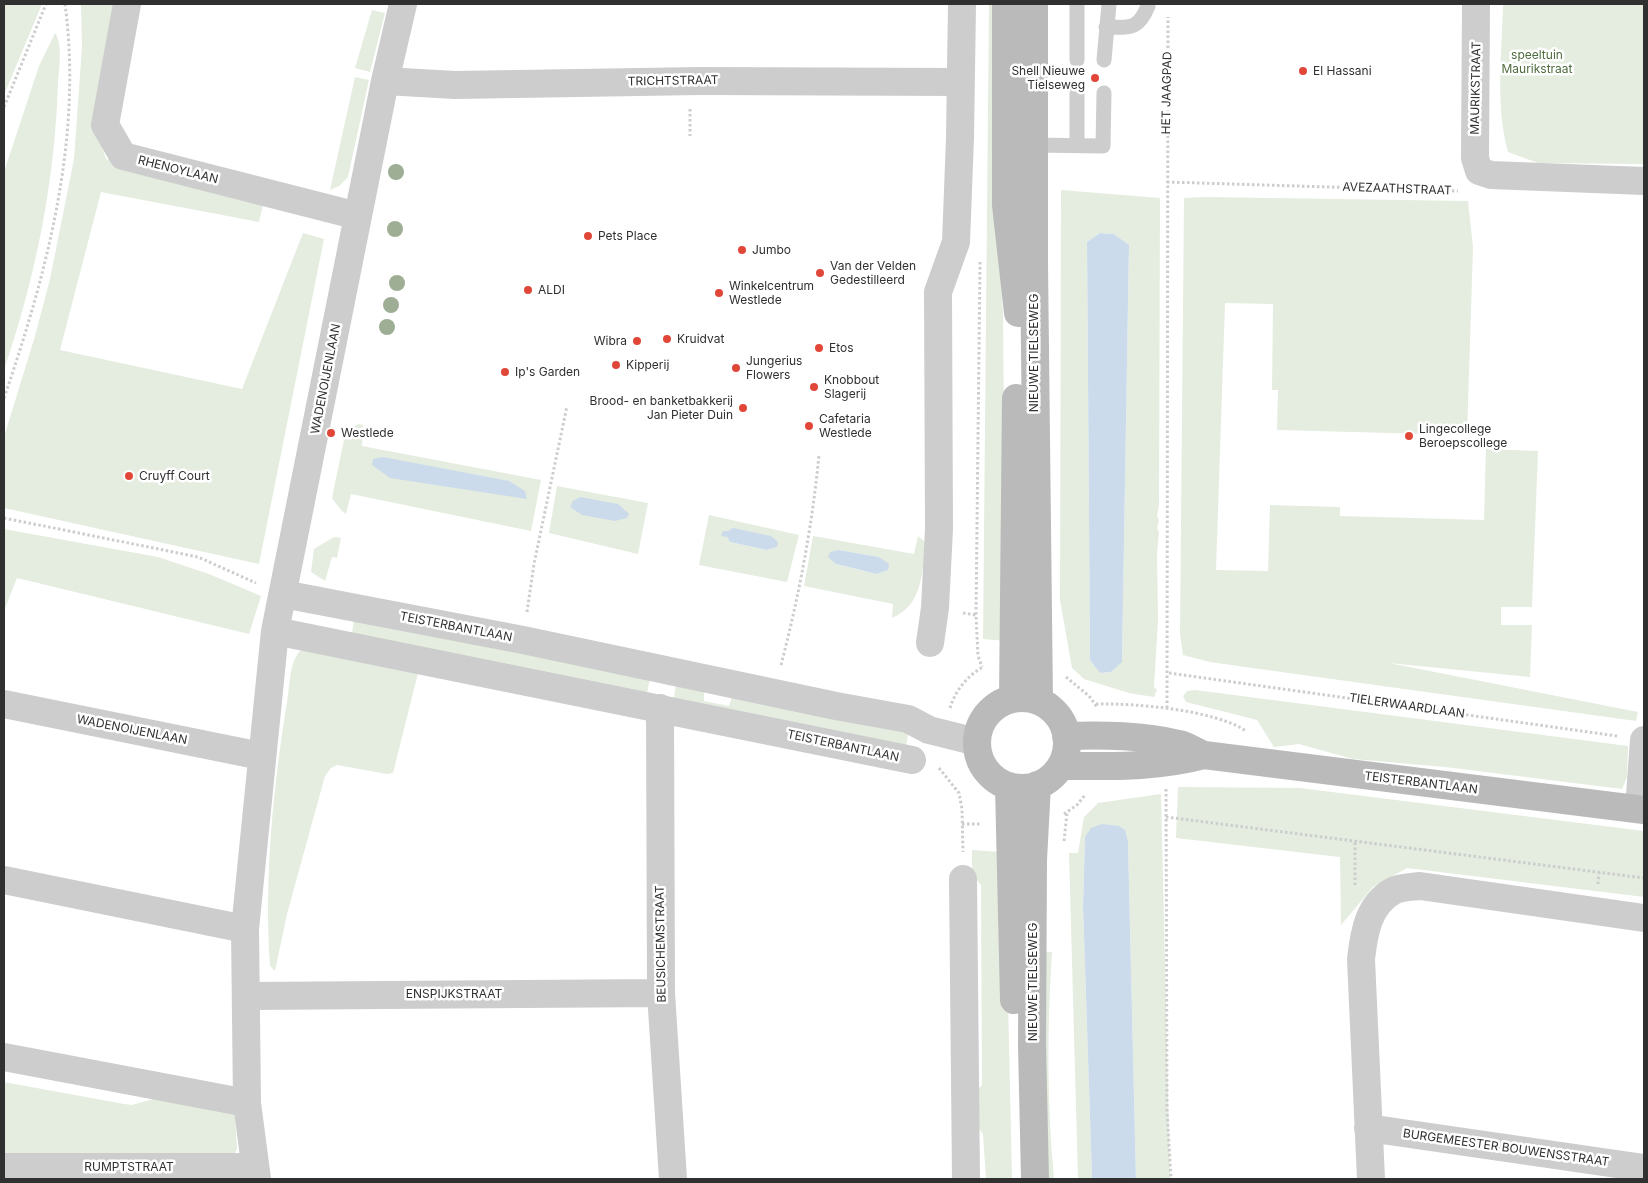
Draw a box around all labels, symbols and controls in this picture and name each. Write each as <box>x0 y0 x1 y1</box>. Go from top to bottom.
street label: MAURIKSTRAAT <box>1468 41 1484 135</box>
park label: speeltuin Maurikstraat <box>1501 48 1573 76</box>
street label: HET JAAGPAD <box>1159 51 1175 135</box>
place label: Shell Nieuwe Tielseweg <box>1011 64 1085 92</box>
place label: El Hassani <box>1313 64 1372 78</box>
marker: El Hassani <box>1297 65 1309 77</box>
marker: Shell Nieuwe Tielseweg <box>1089 72 1101 84</box>
street label: TRICHTSTRAAT <box>628 73 718 89</box>
street label: RHENOYLAAN <box>136 153 220 187</box>
street label: AVEZAATHSTRAAT <box>1342 180 1452 198</box>
place label: Pets Place <box>598 229 657 243</box>
marker: Pets Place <box>582 230 594 242</box>
place label: Jumbo <box>752 243 791 257</box>
marker: Jumbo <box>736 244 748 256</box>
place label: Van der Velden Gedestilleerd <box>830 259 916 287</box>
marker: Van der Velden Gedestilleerd <box>814 267 826 279</box>
place label: Winkelcentrum Westlede <box>729 279 814 307</box>
place label: ALDI <box>538 283 565 297</box>
marker: ALDI <box>522 284 534 296</box>
marker: Winkelcentrum Westlede <box>713 287 725 299</box>
street label: NIEUWE TIELSEWEG <box>1027 294 1041 412</box>
street label: WADENOIJENLAAN <box>308 322 344 436</box>
place label: Kruidvat <box>677 332 724 346</box>
marker: Kruidvat <box>661 333 673 345</box>
place label: Wibra <box>594 334 627 348</box>
marker: Wibra <box>631 335 643 347</box>
place label: Etos <box>829 341 854 355</box>
marker: Etos <box>813 342 825 354</box>
place label: Jungerius Flowers <box>746 354 802 382</box>
place label: Kipperij <box>626 358 669 372</box>
marker: Kipperij <box>610 359 622 371</box>
marker: Jungerius Flowers <box>730 362 742 374</box>
place label: Ip's Garden <box>515 365 580 379</box>
marker: Ip's Garden <box>499 366 511 378</box>
place label: Knobbout Slagerij <box>824 373 879 401</box>
marker: Knobbout Slagerij <box>808 381 820 393</box>
place label: Brood- en banketbakkerij Jan Pieter Duin <box>590 394 733 422</box>
marker: Brood- en banketbakkerij Jan Pieter Duin <box>737 402 749 414</box>
place label: Cafetaria Westlede <box>819 412 872 440</box>
marker: Cafetaria Westlede <box>803 420 815 432</box>
place label: Lingecollege Beroepscollege <box>1419 422 1507 450</box>
place label: Westlede <box>341 426 394 440</box>
marker: Westlede <box>325 427 337 439</box>
marker: Lingecollege Beroepscollege <box>1403 430 1415 442</box>
place label: Cruyff Court <box>139 469 210 483</box>
marker: Cruyff Court <box>123 470 135 482</box>
street label: TEISTERBANTLAAN <box>399 609 513 645</box>
street label: TIELERWAARDLAAN <box>1348 691 1466 721</box>
street label: WADENOIJENLAAN <box>75 712 189 748</box>
street label: TEISTERBANTLAAN <box>786 727 900 765</box>
street label: TEISTERBANTLAAN <box>1364 769 1478 797</box>
street label: BEUSICHEMSTRAAT <box>653 885 669 1003</box>
street label: NIEUWE TIELSEWEG <box>1026 923 1040 1041</box>
street label: ENSPIJKSTRAAT <box>406 987 502 1001</box>
street label: BURGEMEESTER BOUWENSSTRAAT <box>1402 1126 1610 1170</box>
street label: RUMPTSTRAAT <box>84 1160 174 1174</box>

